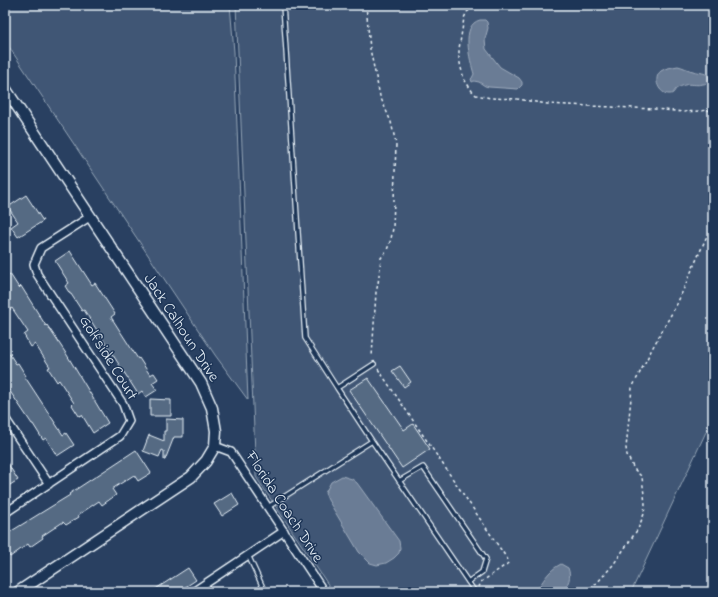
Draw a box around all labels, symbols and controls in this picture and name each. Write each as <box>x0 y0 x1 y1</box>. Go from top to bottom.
street label: Jack Calhoun Drive <box>137 269 226 388</box>
street label: Golfside Court <box>72 311 144 405</box>
street label: Florida Coach Drive <box>238 446 330 568</box>

